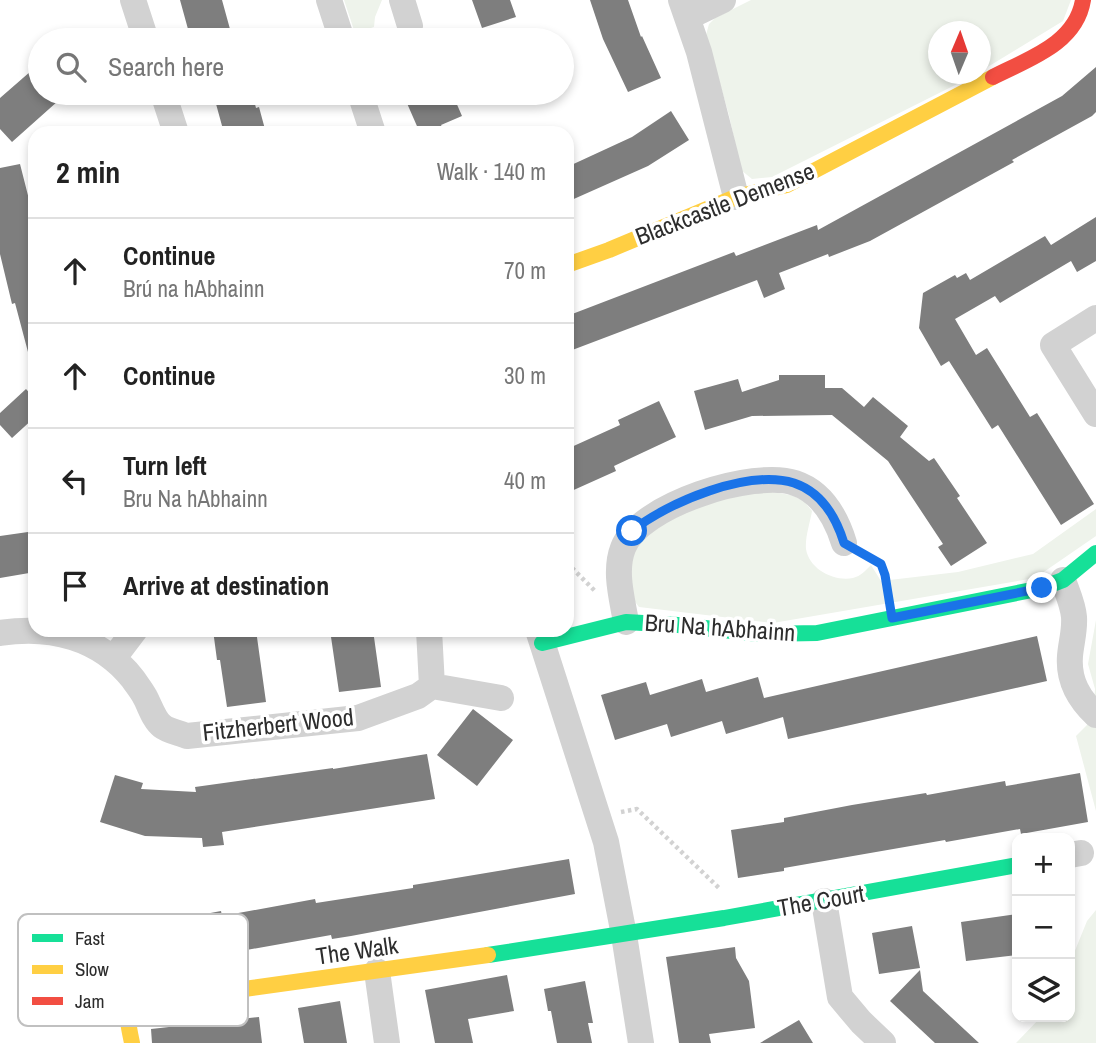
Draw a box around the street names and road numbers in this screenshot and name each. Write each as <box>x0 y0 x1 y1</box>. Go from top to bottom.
street label: Blackcastle Demense <box>631 154 819 252</box>
street label: Bru Na hAbhainn <box>644 606 796 648</box>
street label: Fitzherbert Wood <box>201 700 355 748</box>
street label: The Court <box>775 877 867 923</box>
street label: The Walk <box>314 928 400 972</box>

